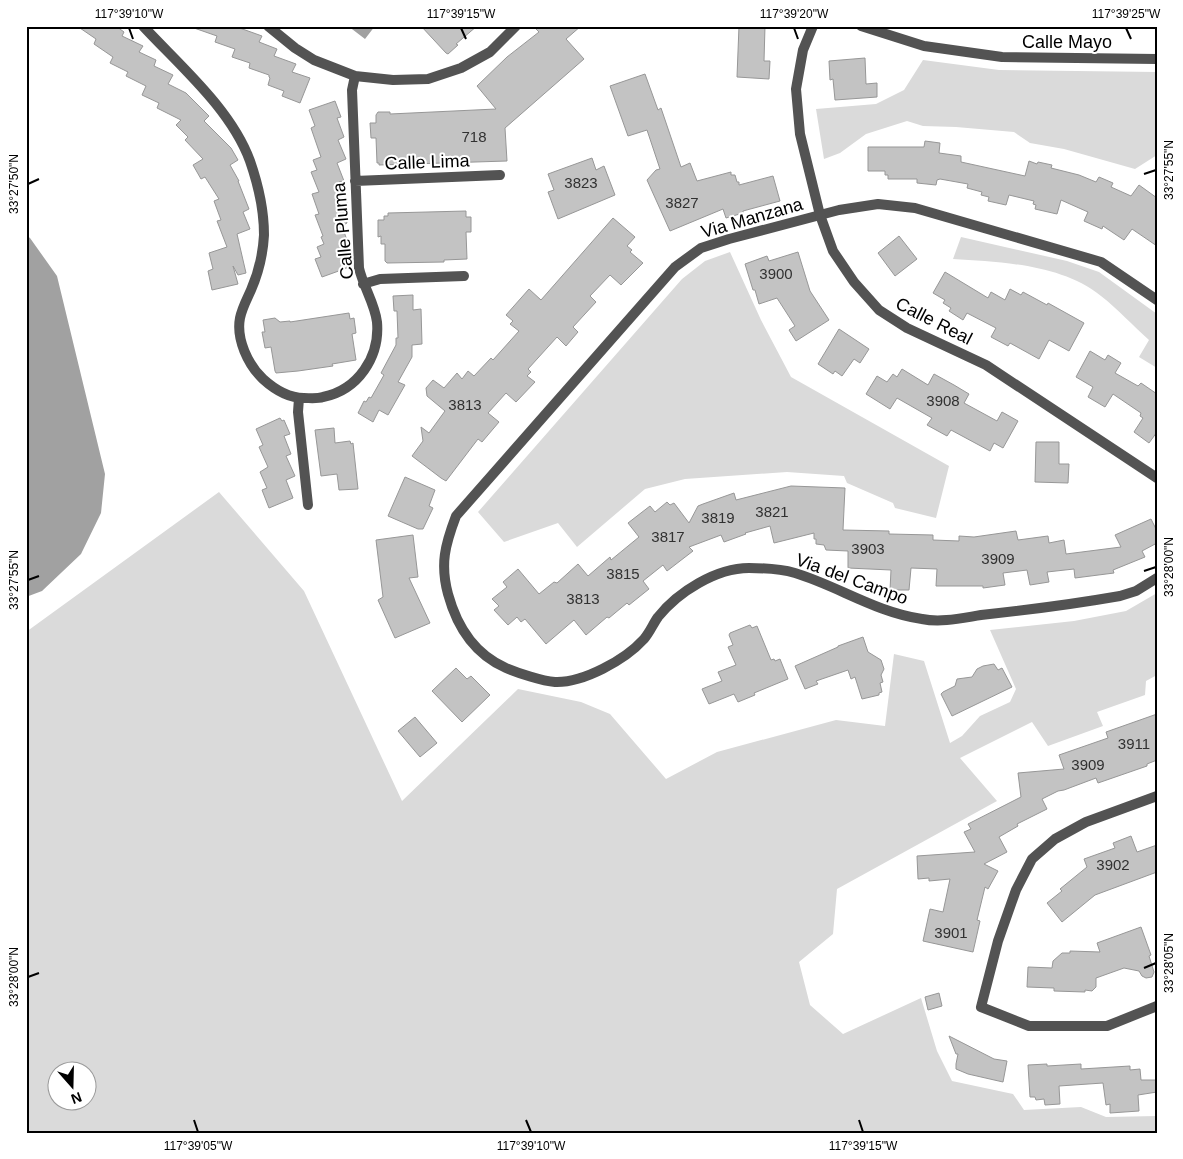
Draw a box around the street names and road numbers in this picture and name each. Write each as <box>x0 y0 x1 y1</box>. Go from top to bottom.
street label: Calle Mayo <box>1022 32 1112 52</box>
street label: Calle Lima <box>384 150 471 173</box>
street label: Calle Pluma <box>329 181 357 280</box>
street label: Via Manzana <box>699 194 806 242</box>
street label: Calle Real <box>892 293 976 349</box>
street label: Via del Campo <box>793 549 911 609</box>

